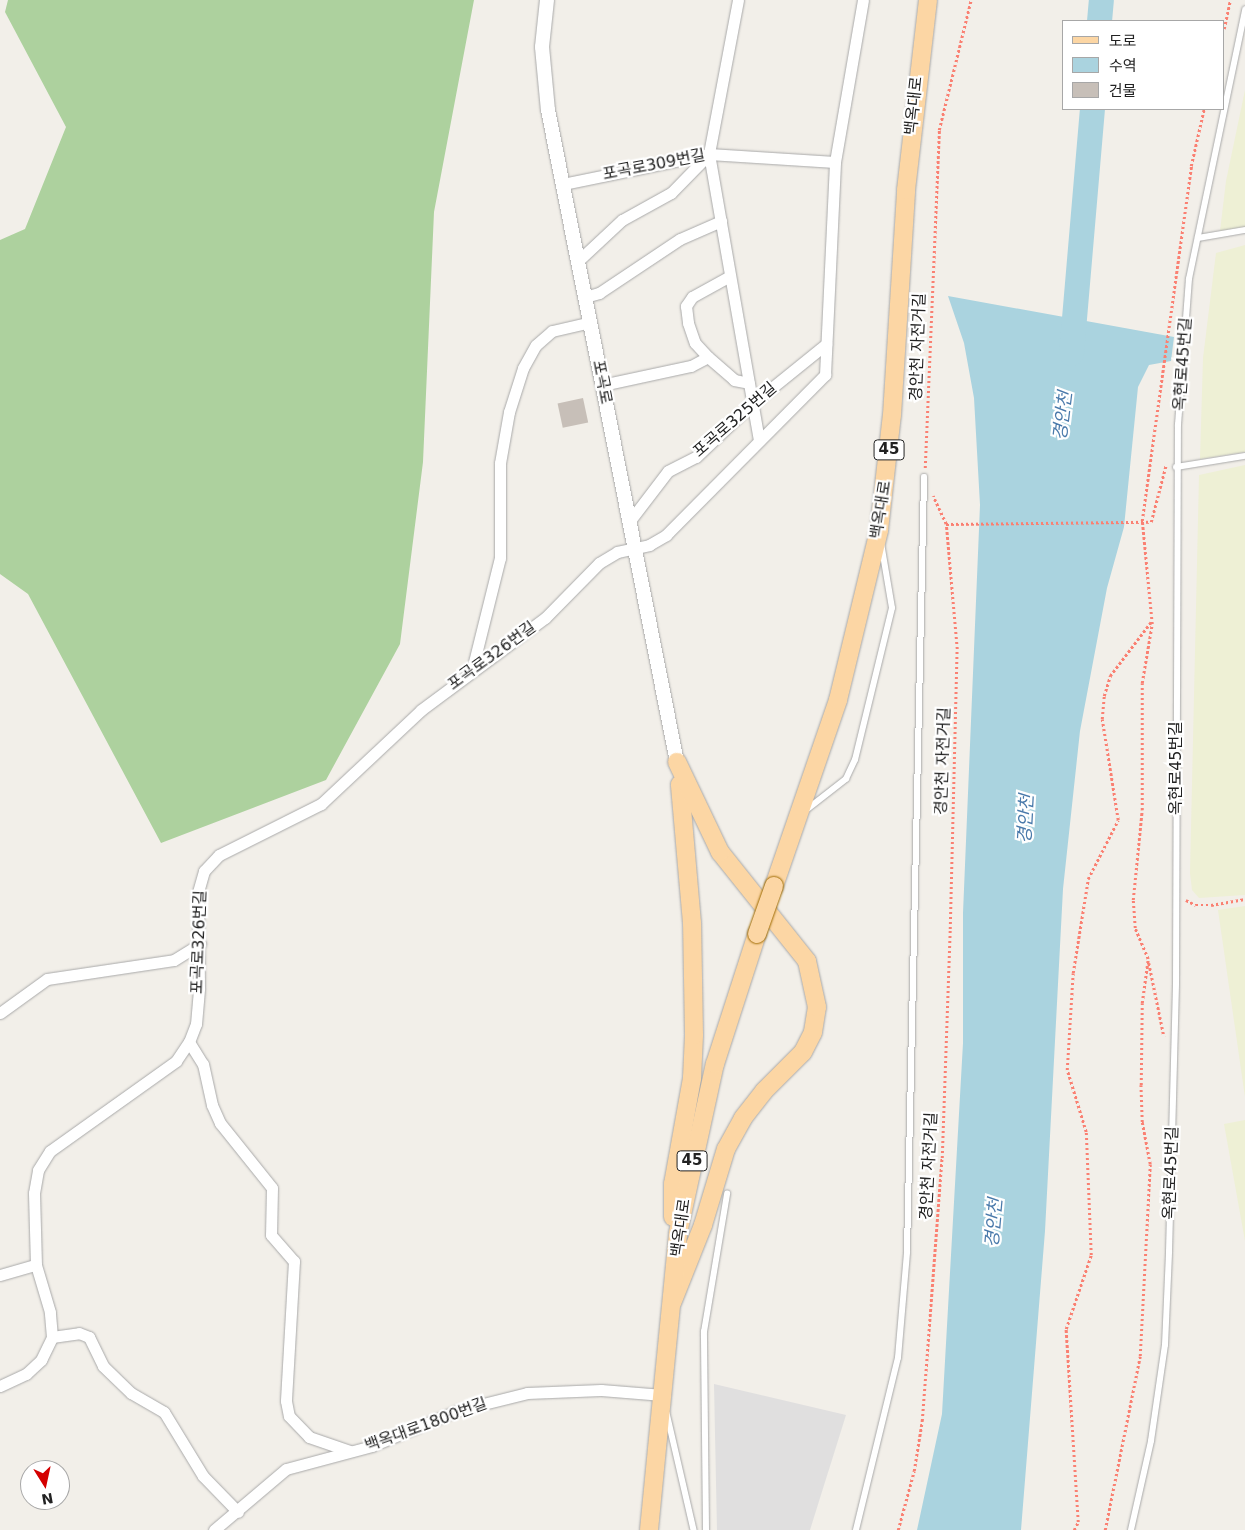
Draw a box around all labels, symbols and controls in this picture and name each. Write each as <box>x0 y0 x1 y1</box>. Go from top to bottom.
legend <box>1062 20 1225 110</box>
text: 도로 <box>1109 32 1137 50</box>
text: 수역 <box>1109 57 1137 75</box>
street label: 백옥대로 <box>901 76 927 136</box>
text: 건물 <box>1109 82 1137 100</box>
street label: 포곡로309번길 <box>601 146 707 184</box>
street label: 경안천 자전거길 <box>907 293 929 401</box>
street label: 옥현로45번길 <box>1170 316 1196 412</box>
street label: 포곡로 <box>588 358 616 406</box>
street label: 포곡로325번길 <box>689 379 781 461</box>
water label: 경안천 <box>1049 390 1077 442</box>
road number: 45 <box>873 438 905 462</box>
street label: 백옥대로 <box>867 479 895 541</box>
street label: 포곡로326번길 <box>444 618 540 694</box>
street label: 경안천 자전거길 <box>932 707 954 815</box>
street label: 옥현로45번길 <box>1166 721 1186 815</box>
water label: 경안천 <box>1014 794 1038 844</box>
street label: 포곡로326번길 <box>188 890 210 994</box>
street label: 경안천 자전거길 <box>917 1112 941 1220</box>
street label: 옥현로45번길 <box>1160 1126 1182 1220</box>
road number: 45 <box>676 1148 708 1174</box>
water label: 경안천 <box>981 1197 1007 1249</box>
street label: 백옥대로 <box>667 1198 695 1258</box>
street label: 백옥대로1800번길 <box>362 1394 490 1456</box>
north arrow <box>20 1460 70 1510</box>
text: N <box>40 1490 55 1508</box>

